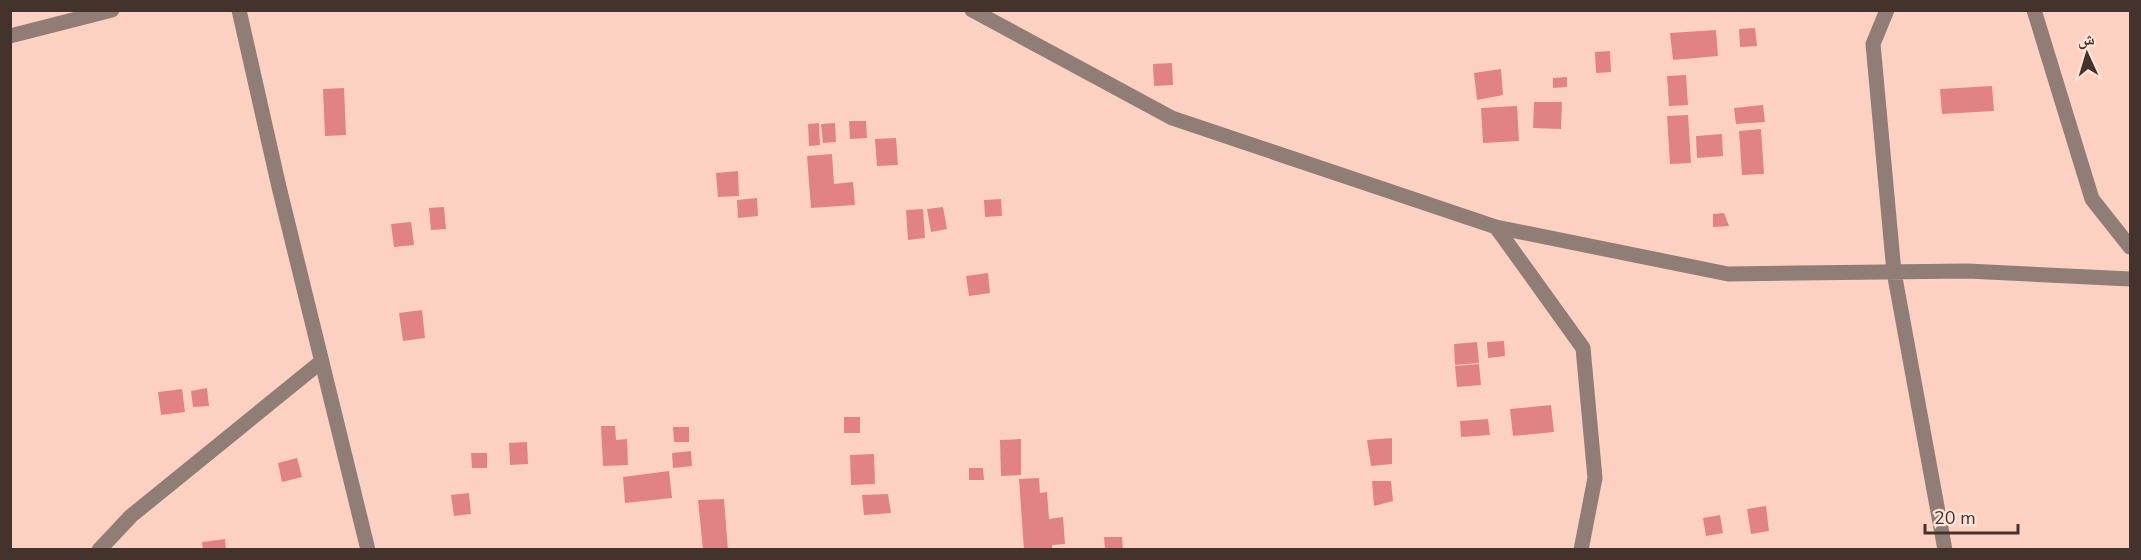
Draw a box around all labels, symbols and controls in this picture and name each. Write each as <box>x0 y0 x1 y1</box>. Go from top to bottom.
north arrow <box>2057 24 2117 84</box>
text: ش <box>2077 28 2095 52</box>
scale bar <box>1925 497 2018 535</box>
text: 20 m <box>1934 506 1976 530</box>

